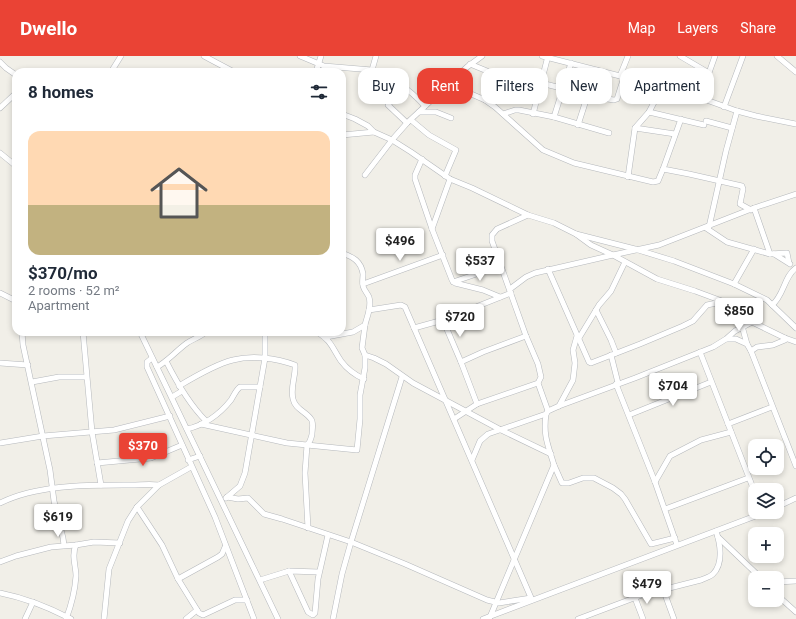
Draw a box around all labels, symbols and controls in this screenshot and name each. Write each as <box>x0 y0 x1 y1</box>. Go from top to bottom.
text: Dwello <box>20 17 77 40</box>
text: Map <box>628 20 655 36</box>
text: Layers <box>677 20 718 36</box>
text: Share <box>740 20 776 36</box>
chip: Buy <box>358 68 409 104</box>
chip: Rent <box>417 68 473 104</box>
chip: Filters <box>481 68 548 104</box>
chip: New <box>556 68 612 104</box>
chip: Apartment <box>620 68 714 104</box>
icon: filters <box>308 81 330 103</box>
text: 8 homes <box>28 82 94 102</box>
icon: home <box>143 157 215 229</box>
pin: $496 <box>376 228 424 262</box>
text: $496 <box>385 233 415 248</box>
pin: $537 <box>456 248 504 282</box>
text: $537 <box>465 253 495 268</box>
text: $370/mo <box>28 263 98 283</box>
text: 2 rooms · 52 m² <box>28 283 120 298</box>
text: Apartment <box>28 298 90 313</box>
pin: $850 <box>715 298 763 332</box>
text: $850 <box>724 303 754 318</box>
pin: $720 <box>436 304 484 338</box>
text: $720 <box>445 309 475 324</box>
pin: $704 <box>649 373 697 407</box>
text: $704 <box>658 378 688 393</box>
pin: $370 <box>119 433 167 467</box>
text: $370 <box>128 438 158 453</box>
map controls <box>748 439 784 607</box>
button: locate <box>748 439 784 475</box>
button: layers <box>748 483 784 519</box>
pin: $619 <box>34 504 82 538</box>
text: $619 <box>43 509 73 524</box>
button: + <box>748 527 784 563</box>
pin: $479 <box>623 571 671 605</box>
button: − <box>748 571 784 607</box>
text: $479 <box>632 576 662 591</box>

